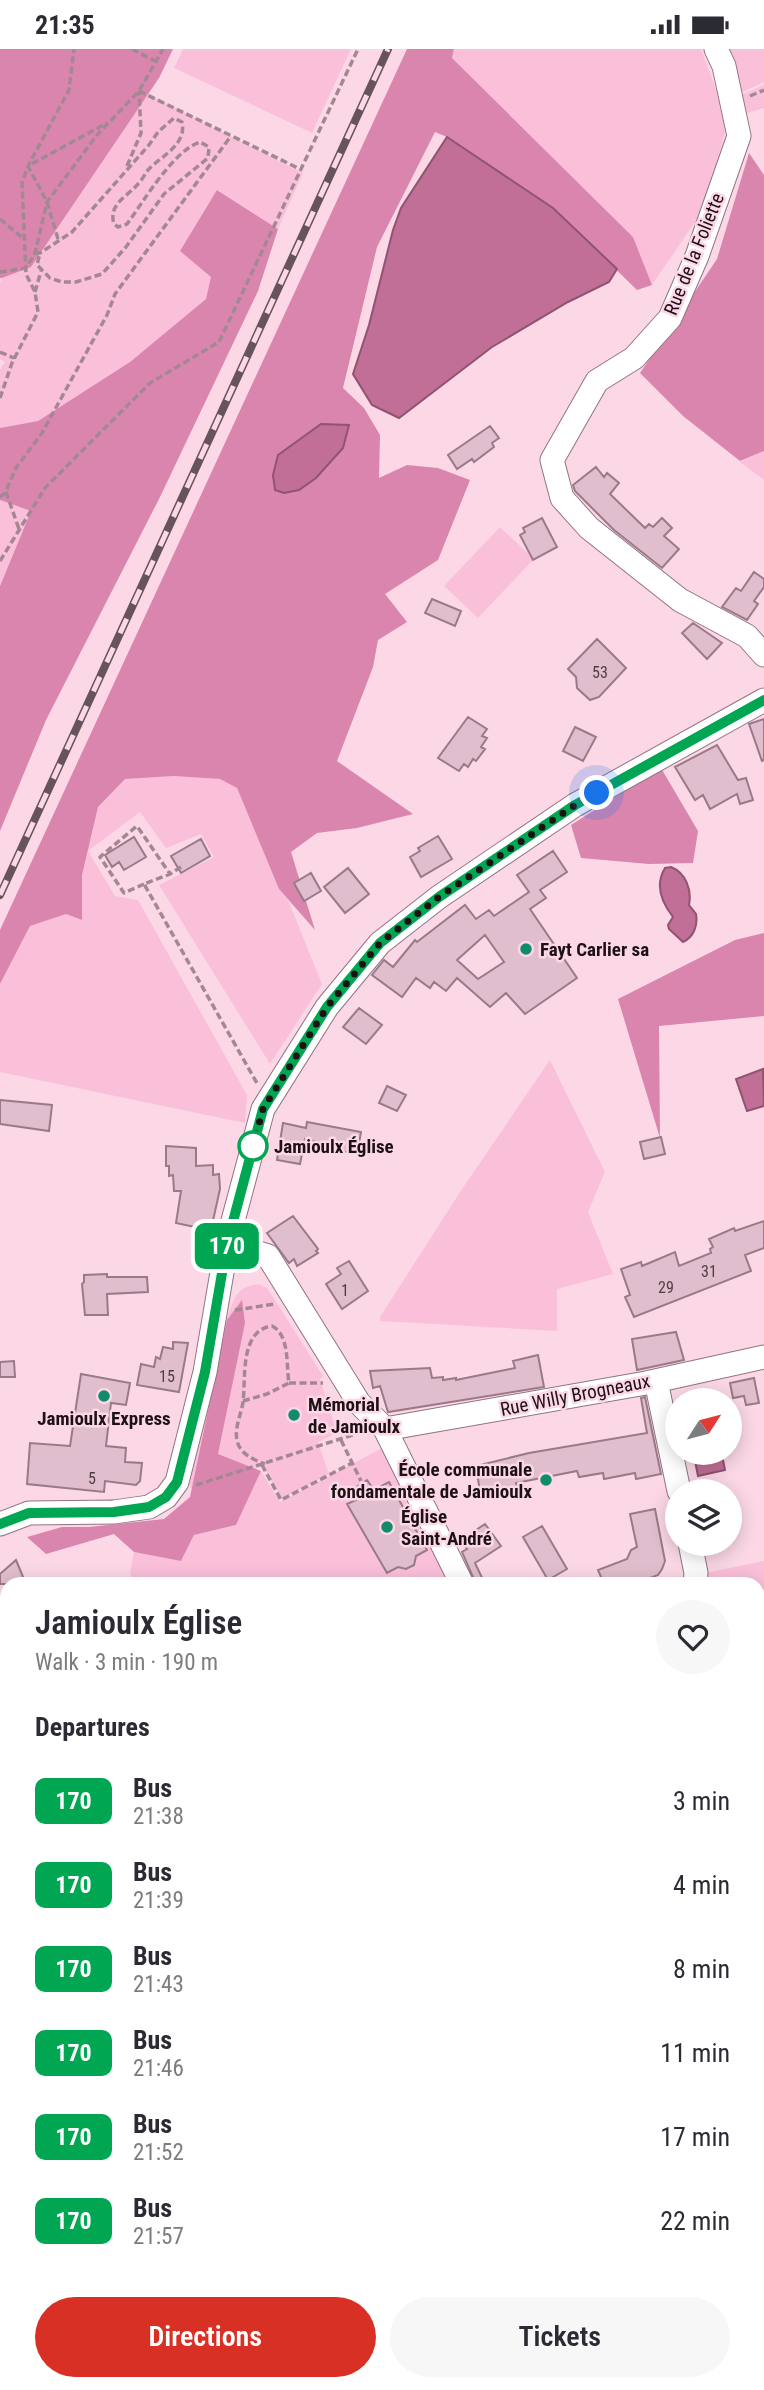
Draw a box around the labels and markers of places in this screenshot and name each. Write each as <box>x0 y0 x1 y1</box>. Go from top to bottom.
place label: Fayt Carlier sa <box>540 938 649 961</box>
marker: Fayt Carlier sa <box>518 941 534 957</box>
marker: Jamioulx Église <box>238 1131 268 1161</box>
place label: Jamioulx Église <box>274 1135 394 1158</box>
marker: Jamioulx Express <box>96 1388 112 1404</box>
place label: Mémorial de Jamioulx <box>308 1393 401 1438</box>
place label: Jamioulx Express <box>37 1407 171 1430</box>
marker: Mémorial de Jamioulx <box>286 1407 302 1423</box>
place label: École communale fondamentale de Jamioulx <box>331 1458 532 1503</box>
marker: École communale fondamentale de Jamioulx <box>538 1472 554 1488</box>
place label: Église Saint-André <box>401 1505 492 1550</box>
marker: Église Saint-André <box>379 1519 395 1535</box>

